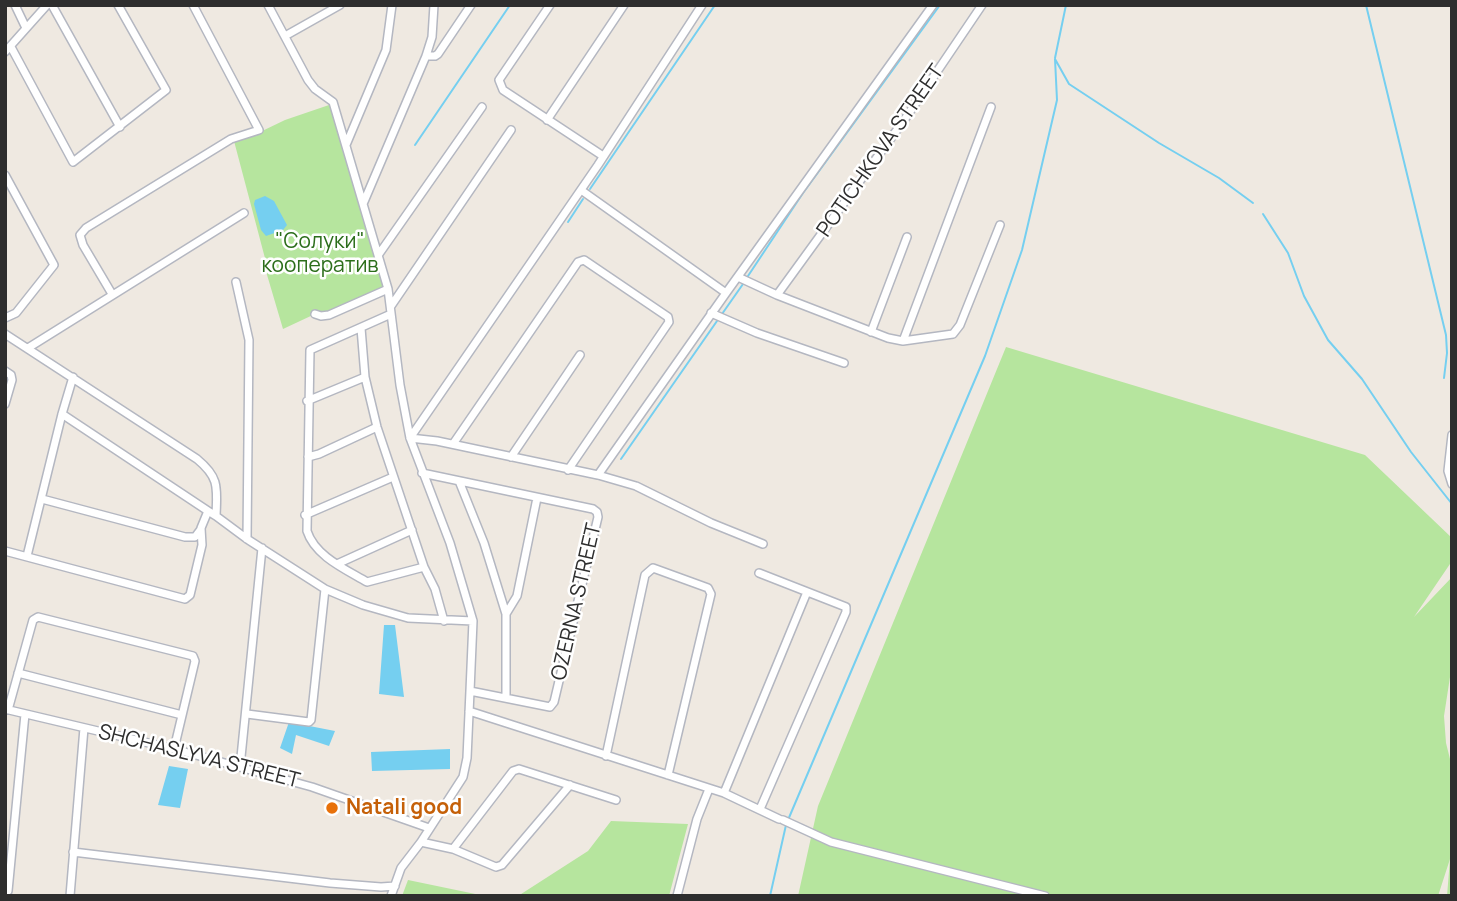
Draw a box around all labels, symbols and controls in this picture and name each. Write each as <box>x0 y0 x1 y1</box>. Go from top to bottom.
street label: POTICHKOVA STREET <box>812 60 950 242</box>
park label: "Солуки" кооператив <box>261 229 379 279</box>
street label: OZERNA STREET <box>547 521 607 683</box>
street label: SHCHASLYVA STREET <box>96 720 302 794</box>
place label: Natali good <box>346 795 462 821</box>
marker: Natali good <box>324 800 340 816</box>

